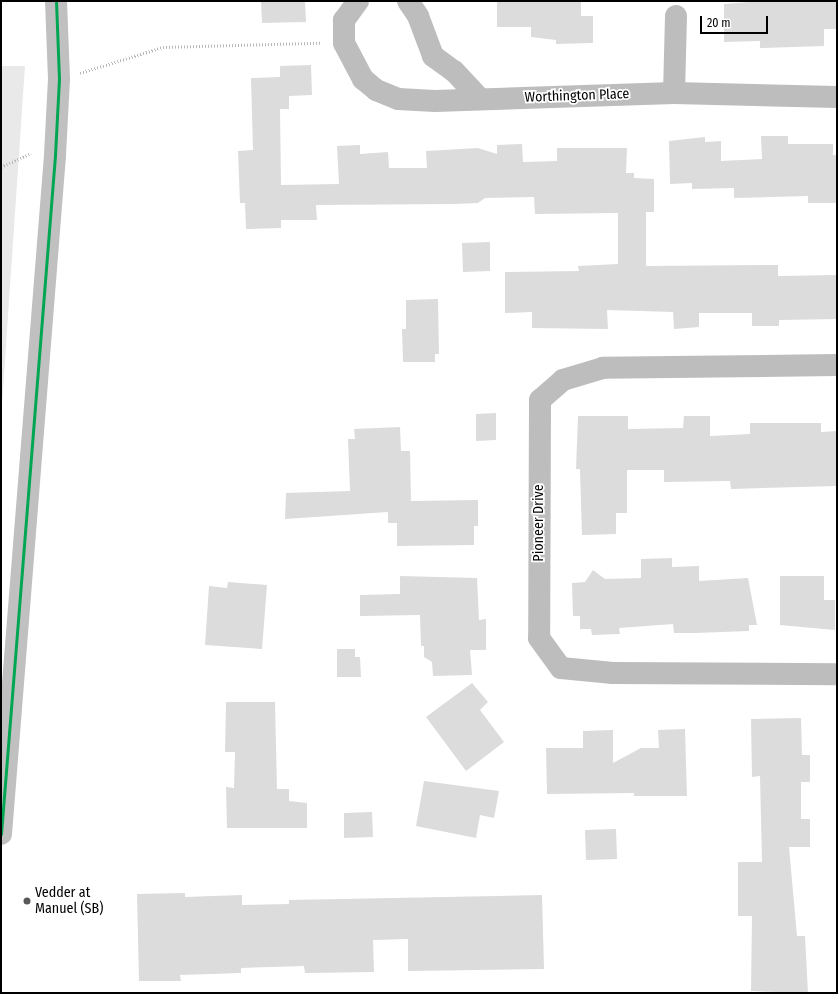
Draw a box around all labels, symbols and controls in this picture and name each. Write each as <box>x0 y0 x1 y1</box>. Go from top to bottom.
scale bar <box>702 8 770 34</box>
text: 20 m <box>707 16 731 30</box>
street label: Worthington Place <box>524 86 630 106</box>
street label: Pioneer Drive <box>531 484 547 562</box>
place label: Vedder at Manuel (SB) <box>35 885 103 918</box>
marker: Vedder at Manuel (SB) <box>22 896 32 906</box>

